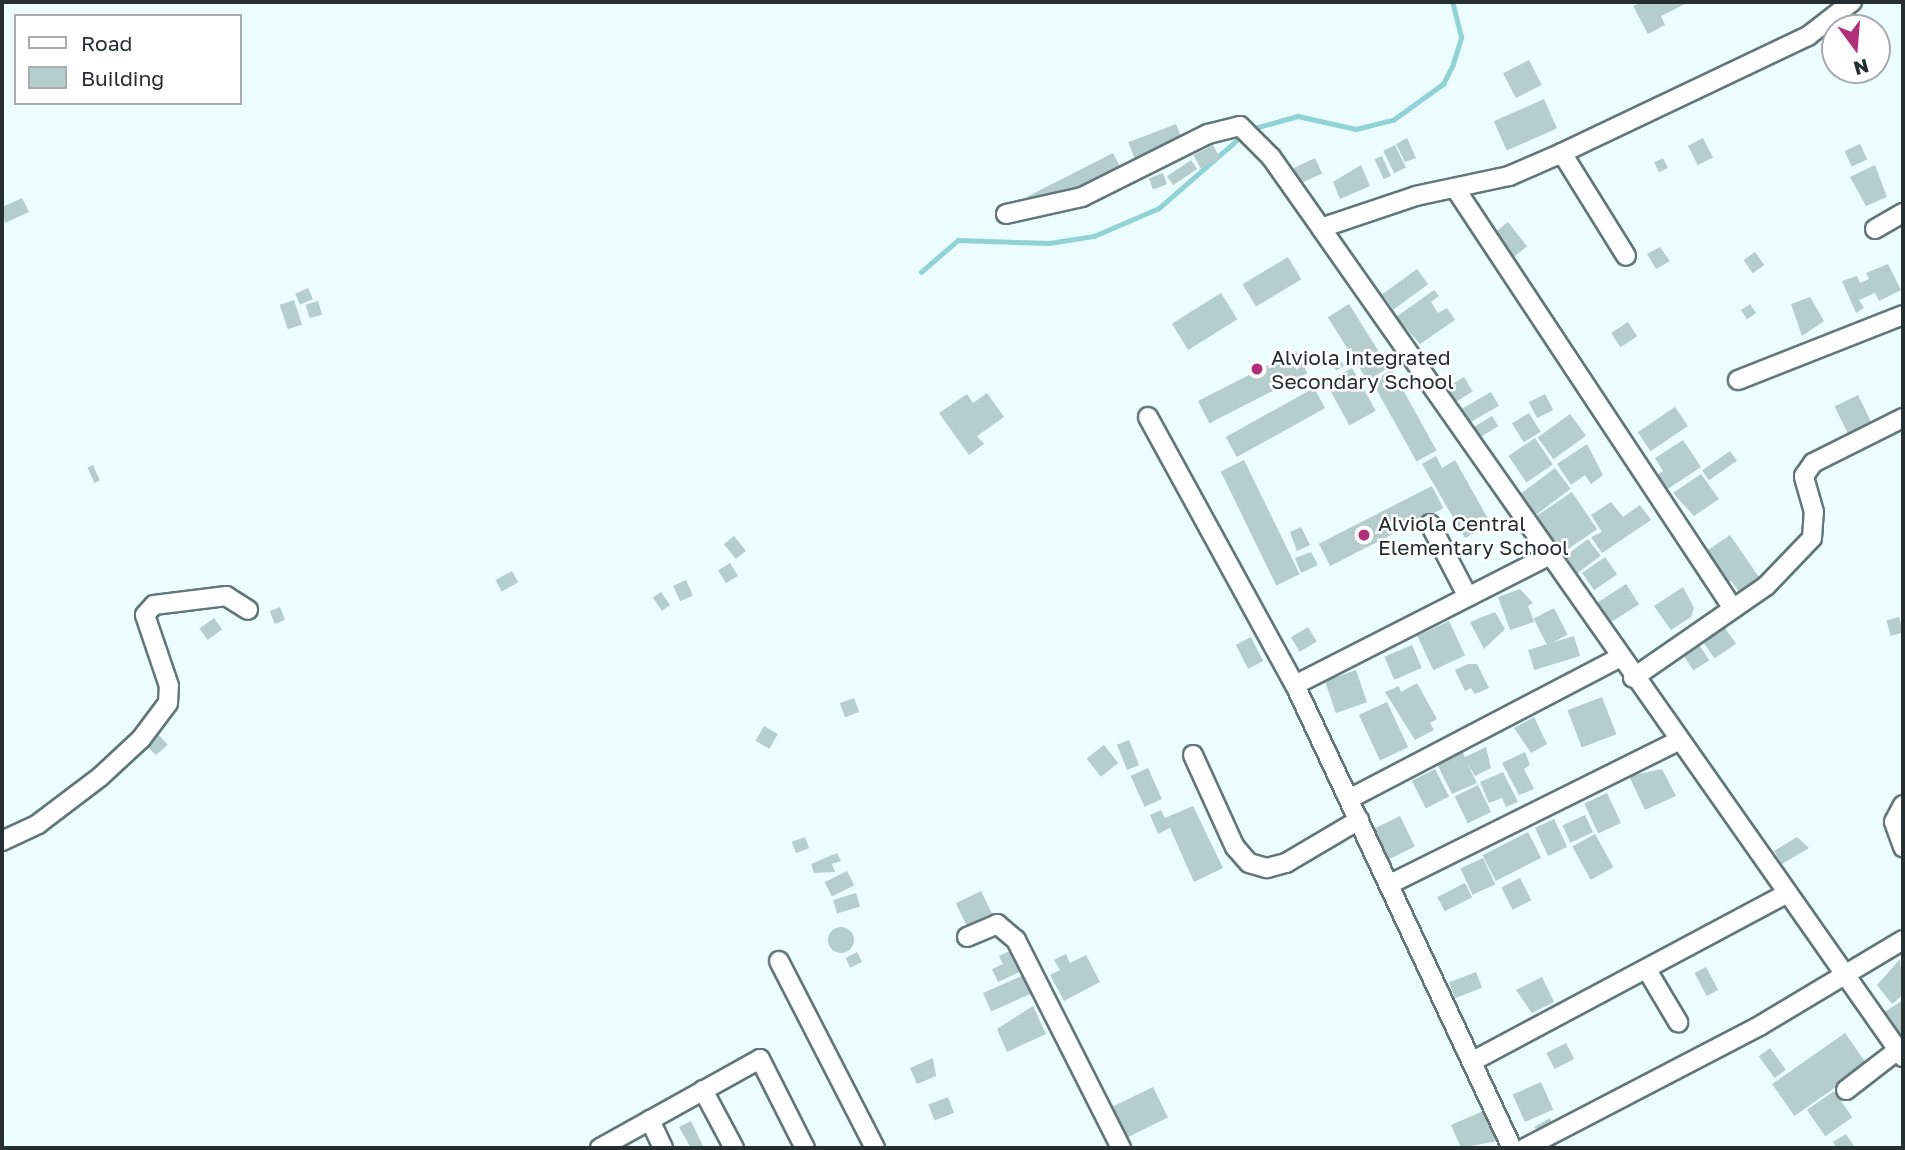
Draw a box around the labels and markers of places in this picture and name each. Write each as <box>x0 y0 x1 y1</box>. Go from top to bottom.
place label: Alviola Integrated Secondary School <box>1271 344 1454 394</box>
marker: Alviola Integrated Secondary School <box>1249 361 1265 377</box>
place label: Alviola Central Elementary School <box>1378 510 1569 560</box>
marker: Alviola Central Elementary School <box>1356 527 1372 543</box>

